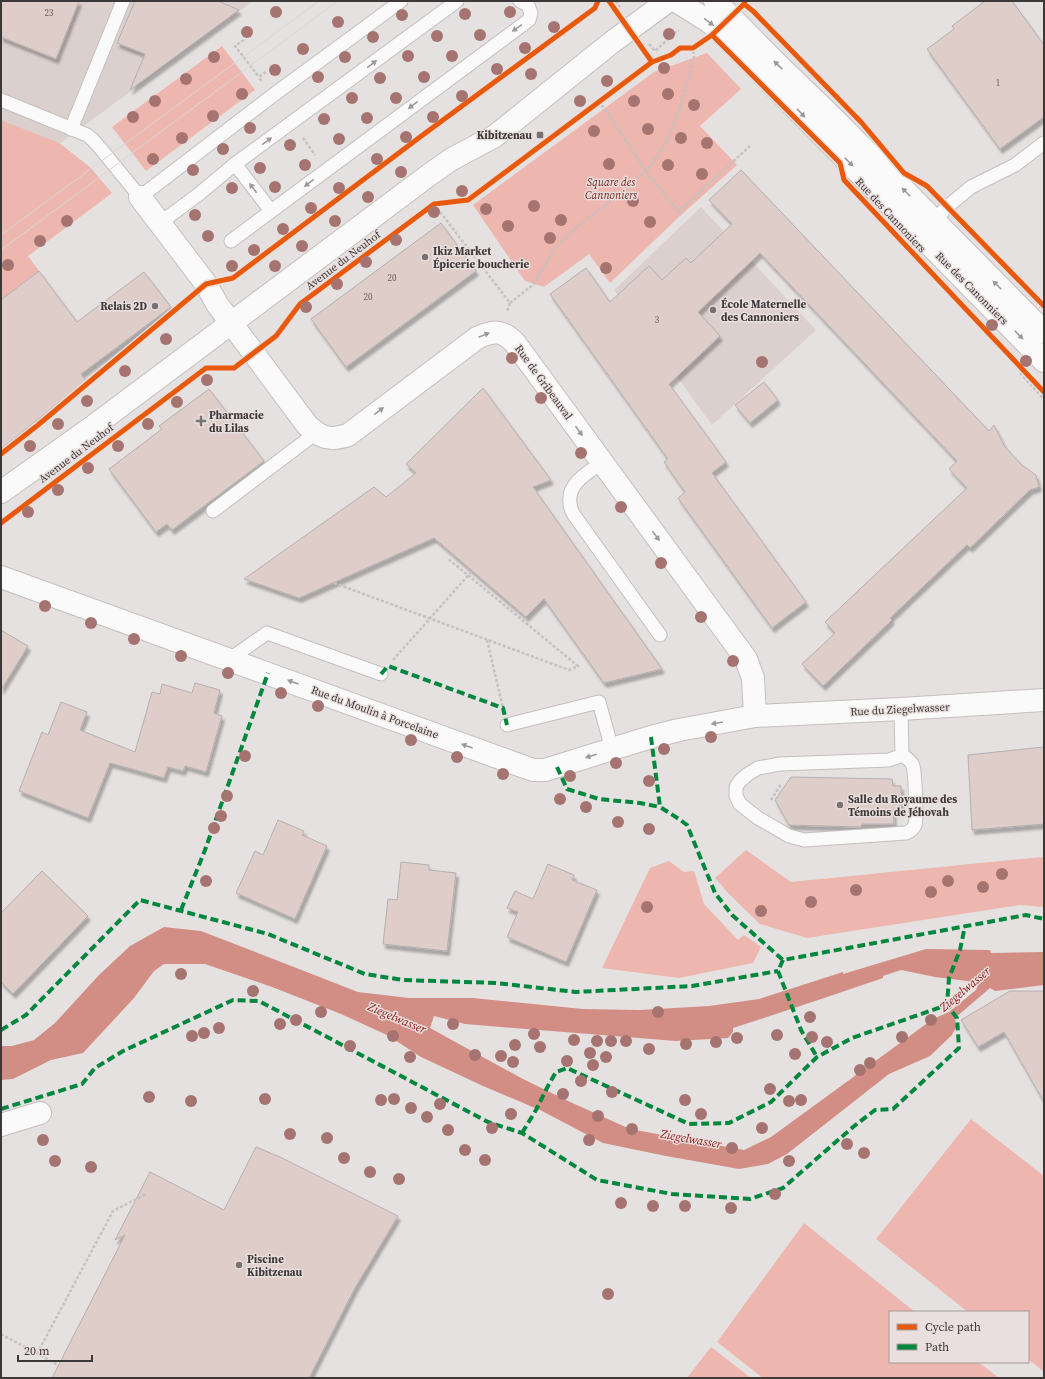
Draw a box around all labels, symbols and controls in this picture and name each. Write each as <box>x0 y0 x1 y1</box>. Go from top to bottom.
house number: 23 <box>44 7 54 19</box>
one-way arrow <box>703 17 714 26</box>
one-way arrow <box>512 24 523 32</box>
one-way arrow <box>366 60 377 68</box>
one-way arrow <box>773 60 783 70</box>
house number: 1 <box>996 77 1000 89</box>
one-way arrow <box>408 101 418 109</box>
one-way arrow <box>796 108 806 118</box>
place label: Kibitzenau <box>477 128 532 143</box>
marker: Kibitzenau <box>535 130 545 140</box>
one-way arrow <box>262 137 272 145</box>
one-way arrow <box>844 157 854 167</box>
park label: Square des Cannoniers <box>585 175 637 203</box>
street label: Rue des Cannoniers <box>852 175 929 256</box>
one-way arrow <box>303 178 314 187</box>
one-way arrow <box>249 182 257 193</box>
one-way arrow <box>901 187 911 197</box>
street label: Avenue du Neuhof <box>303 227 385 294</box>
place label: Ikiz Market Épicerie boucherie <box>433 244 530 272</box>
street label: Rue des Canonniers <box>932 249 1012 328</box>
marker: Ikiz Market Épicerie boucherie <box>420 252 430 262</box>
house number: 20 <box>387 272 397 284</box>
one-way arrow <box>992 280 1002 290</box>
house number: 20 <box>363 291 373 303</box>
place label: École Maternelle des Cannoniers <box>721 297 806 325</box>
place label: Relais 2D <box>100 299 147 314</box>
marker: Relais 2D <box>150 301 160 311</box>
marker: École Maternelle des Cannoniers <box>708 305 718 315</box>
house number: 3 <box>655 314 660 326</box>
one-way arrow <box>1014 330 1024 340</box>
one-way arrow <box>479 332 490 338</box>
street label: Rue de Gribeauval <box>511 342 576 423</box>
one-way arrow <box>374 407 385 416</box>
place label: Pharmacie du Lilas <box>209 408 264 436</box>
marker: Pharmacie du Lilas <box>196 416 206 426</box>
street label: Avenue du Neuhof <box>36 420 118 487</box>
one-way arrow <box>575 425 584 436</box>
one-way arrow <box>652 530 660 541</box>
one-way arrow <box>286 679 298 685</box>
street label: Rue du Moulin à Porcelaine <box>309 682 441 743</box>
street label: Rue du Ziegelwasser <box>850 699 950 720</box>
one-way arrow <box>711 720 723 726</box>
one-way arrow <box>461 743 473 749</box>
one-way arrow <box>585 753 597 759</box>
place label: Salle du Royaume des Témoins de Jéhovah <box>848 792 957 820</box>
marker: Salle du Royaume des Témoins de Jéhovah <box>835 800 845 810</box>
water label: Ziegelwasser <box>935 962 995 1016</box>
water label: Ziegelwasser <box>365 998 430 1038</box>
water label: Ziegelwasser <box>658 1126 724 1152</box>
place label: Piscine Kibitzenau <box>247 1252 303 1280</box>
marker: Piscine Kibitzenau <box>234 1260 244 1270</box>
legend <box>889 1311 1029 1363</box>
text: Cycle path <box>925 1319 981 1335</box>
scale bar <box>18 1337 92 1363</box>
text: Path <box>925 1339 949 1355</box>
text: 20 m <box>24 1343 50 1359</box>

